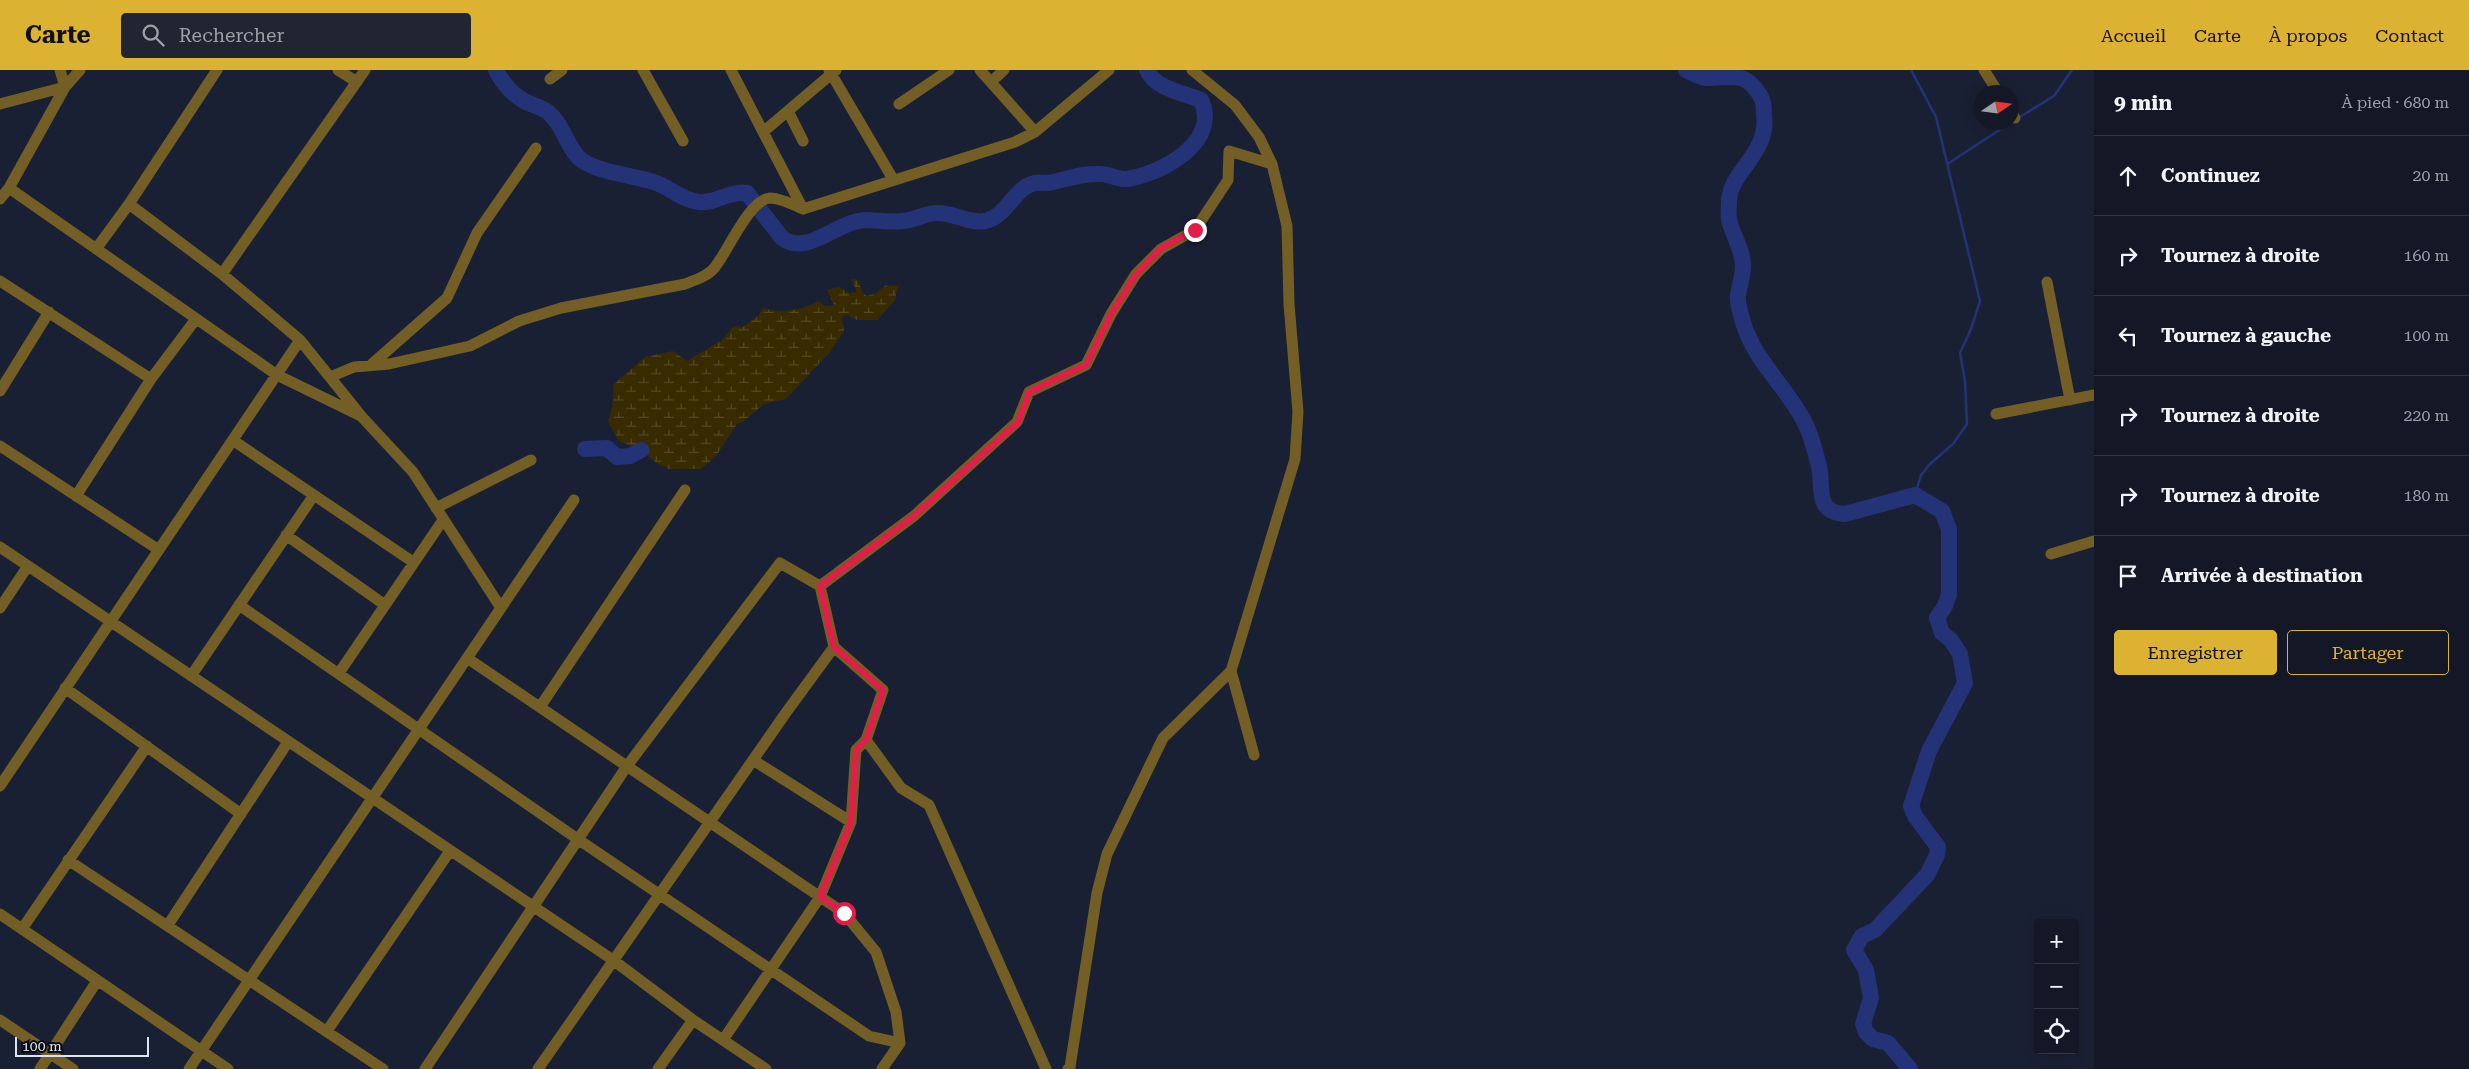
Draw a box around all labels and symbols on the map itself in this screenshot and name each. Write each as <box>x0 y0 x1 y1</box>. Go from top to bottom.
north arrow <box>1974 85 2019 130</box>
route end <box>1184 219 1207 242</box>
route start <box>833 902 856 925</box>
scale bar <box>15 1034 149 1057</box>

